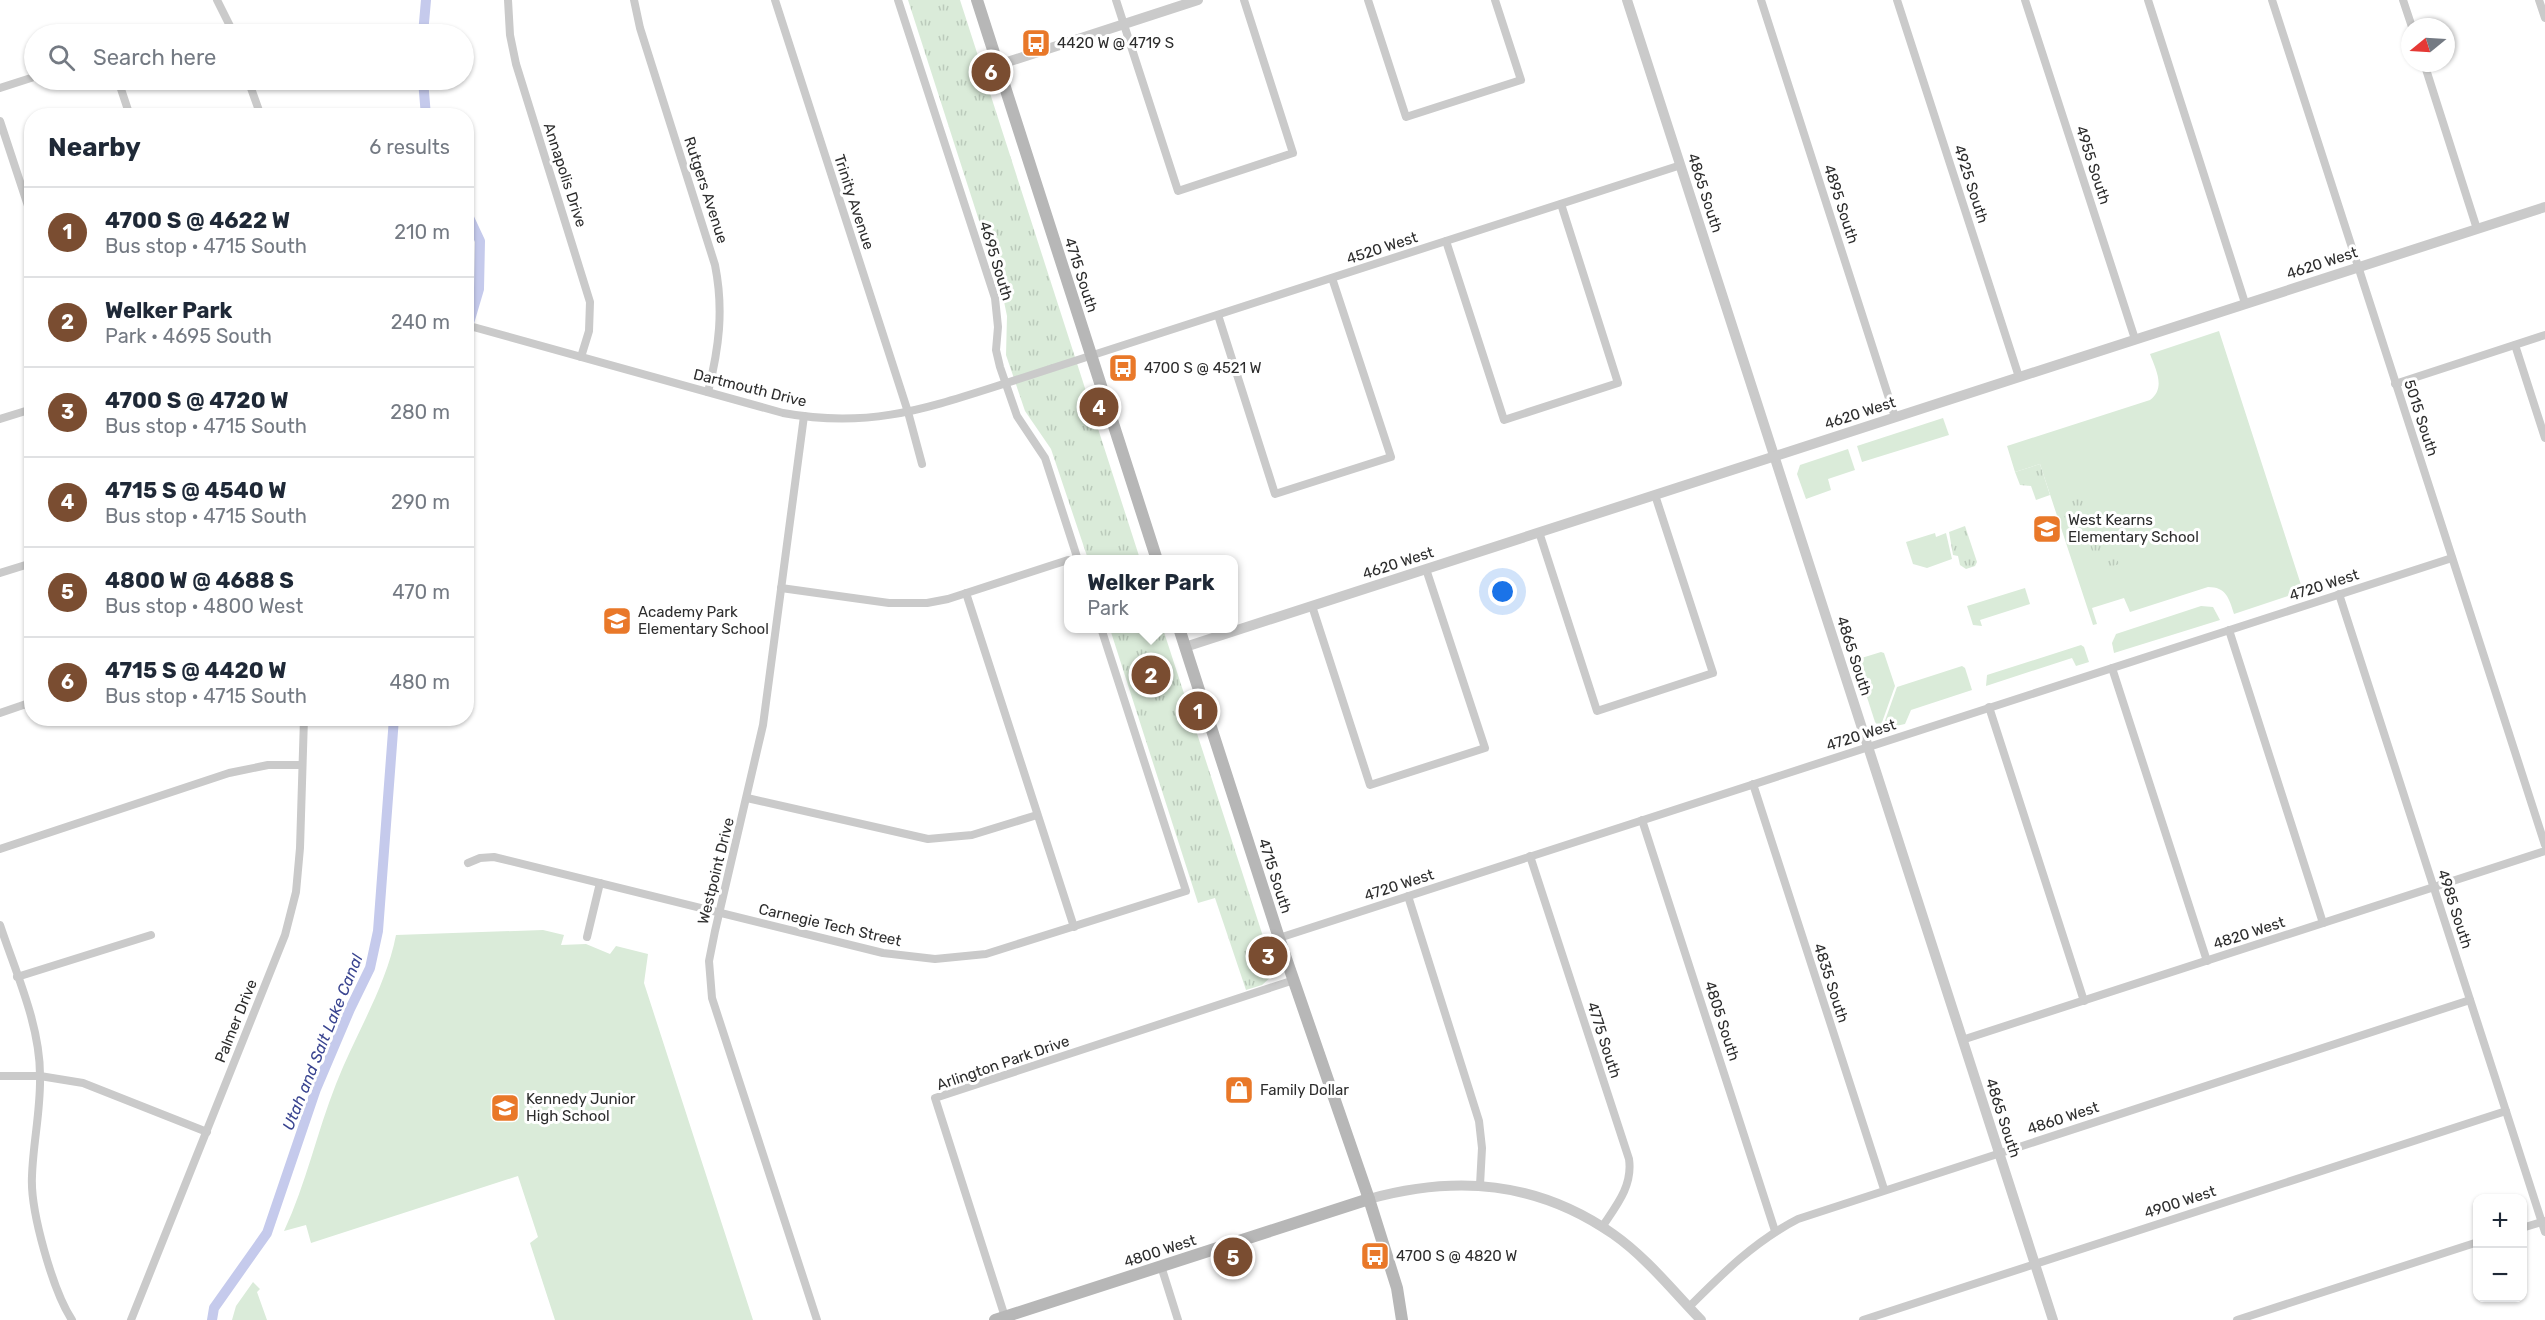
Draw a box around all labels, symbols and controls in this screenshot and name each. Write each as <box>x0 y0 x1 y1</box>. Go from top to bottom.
north arrow <box>2401 18 2455 72</box>
search box <box>24 24 474 90</box>
bus stop icon: 4420 W @ 4719 S <box>1020 27 1052 59</box>
place label: 4420 W @ 4719 S <box>1057 34 1174 52</box>
icon: search <box>45 41 78 74</box>
text: Search here <box>93 44 216 71</box>
pin: 6 <box>972 50 1010 94</box>
street label: Annapolis Drive <box>540 120 590 230</box>
street label: 4955 South <box>2072 123 2114 207</box>
text: Nearby <box>48 132 141 163</box>
street label: Rutgers Avenue <box>680 134 732 246</box>
text: 6 results <box>369 135 450 159</box>
street label: 4925 South <box>1950 142 1992 226</box>
street label: 4865 South <box>1684 151 1726 235</box>
street label: Trinity Avenue <box>830 152 878 252</box>
street label: 4895 South <box>1820 162 1862 246</box>
text: 4700 S @ 4622 W <box>105 207 290 234</box>
street label: 4695 South <box>975 219 1017 303</box>
text: 1 <box>63 220 72 244</box>
text: 210 m <box>394 220 450 244</box>
street label: 4520 West <box>1344 228 1420 268</box>
text: Bus stop · 4715 South <box>105 234 307 258</box>
street label: 4715 South <box>1060 235 1102 315</box>
street label: 4620 West <box>2284 243 2360 283</box>
text: Welker Park <box>105 297 232 324</box>
text: 2 <box>61 310 74 334</box>
text: 240 m <box>391 310 450 334</box>
text: Park · 4695 South <box>105 324 272 348</box>
bus stop icon: 4700 S @ 4521 W <box>1107 352 1139 384</box>
place label: 4700 S @ 4521 W <box>1144 359 1262 377</box>
street label: Dartmouth Drive <box>692 365 808 411</box>
street label: 5015 South <box>2400 377 2442 459</box>
pin: 4 <box>1080 384 1118 430</box>
text: 4700 S @ 4720 W <box>105 387 288 414</box>
street label: 4620 West <box>1822 393 1898 433</box>
text: 3 <box>61 400 74 424</box>
text: 280 m <box>390 400 450 424</box>
text: Bus stop · 4715 South <box>105 414 307 438</box>
text: 4715 S @ 4540 W <box>105 477 287 504</box>
text: 4 <box>61 490 74 514</box>
text: 290 m <box>391 490 450 514</box>
text: Bus stop · 4715 South <box>105 504 307 528</box>
place label: West Kearns Elementary School <box>2068 511 2199 546</box>
school or university icon: West Kearns Elementary School <box>2031 513 2063 545</box>
street label: 4620 West <box>1360 543 1436 583</box>
popup <box>1064 555 1238 633</box>
street label: 4720 West <box>2287 565 2361 605</box>
text: 4800 W @ 4688 S <box>105 567 294 594</box>
text: Welker Park <box>1087 569 1215 596</box>
your location <box>1488 577 1517 606</box>
text: 5 <box>61 580 74 604</box>
text: 470 m <box>392 580 450 604</box>
text: Bus stop · 4800 West <box>105 594 303 618</box>
text: Park <box>1087 596 1129 620</box>
place label: Academy Park Elementary School <box>638 603 769 638</box>
school or university icon: Academy Park Elementary School <box>601 605 633 637</box>
street label: 4865 South <box>1833 614 1875 698</box>
pin: 2 <box>1132 652 1170 698</box>
text: 4715 S @ 4420 W <box>105 657 287 684</box>
text: 6 <box>61 670 74 694</box>
text: 480 m <box>389 670 450 694</box>
text: Bus stop · 4715 South <box>105 684 307 708</box>
pin: 1 <box>1178 688 1218 734</box>
street label: 4720 West <box>1824 715 1898 755</box>
street label: Westpoint Drive <box>694 816 738 926</box>
street label: 4715 South <box>1254 836 1296 916</box>
street label: 4720 West <box>1362 865 1436 905</box>
street label: 4985 South <box>2434 867 2476 951</box>
street label: Carnegie Tech Street <box>757 900 903 950</box>
street label: 4820 West <box>2211 913 2287 953</box>
pin: 3 <box>1248 934 1288 978</box>
street label: 4835 South <box>1810 941 1852 1025</box>
water label: Utah and Salt Lake Canal <box>278 950 367 1133</box>
street label: Palmer Drive <box>211 977 261 1065</box>
street label: 4805 South <box>1701 979 1743 1063</box>
street label: 4775 South <box>1583 1000 1625 1080</box>
street label: Arlington Park Drive <box>934 1032 1072 1094</box>
shop icon: Family Dollar <box>1223 1074 1255 1106</box>
street label: 4865 South <box>1982 1076 2024 1160</box>
place label: Family Dollar <box>1260 1081 1349 1099</box>
place label: Kennedy Junior High School <box>526 1090 636 1125</box>
school or university icon: Kennedy Junior High School <box>489 1092 521 1124</box>
street label: 4860 West <box>2025 1098 2101 1138</box>
street label: 4900 West <box>2142 1182 2218 1222</box>
map controls <box>2473 1194 2527 1302</box>
button: + <box>2473 1194 2527 1248</box>
street label: 4800 West <box>1122 1231 1199 1271</box>
pin: 5 <box>1214 1234 1252 1280</box>
bus stop icon: 4700 S @ 4820 W <box>1359 1240 1391 1272</box>
place label: 4700 S @ 4820 W <box>1396 1247 1517 1265</box>
button: − <box>2473 1248 2527 1302</box>

